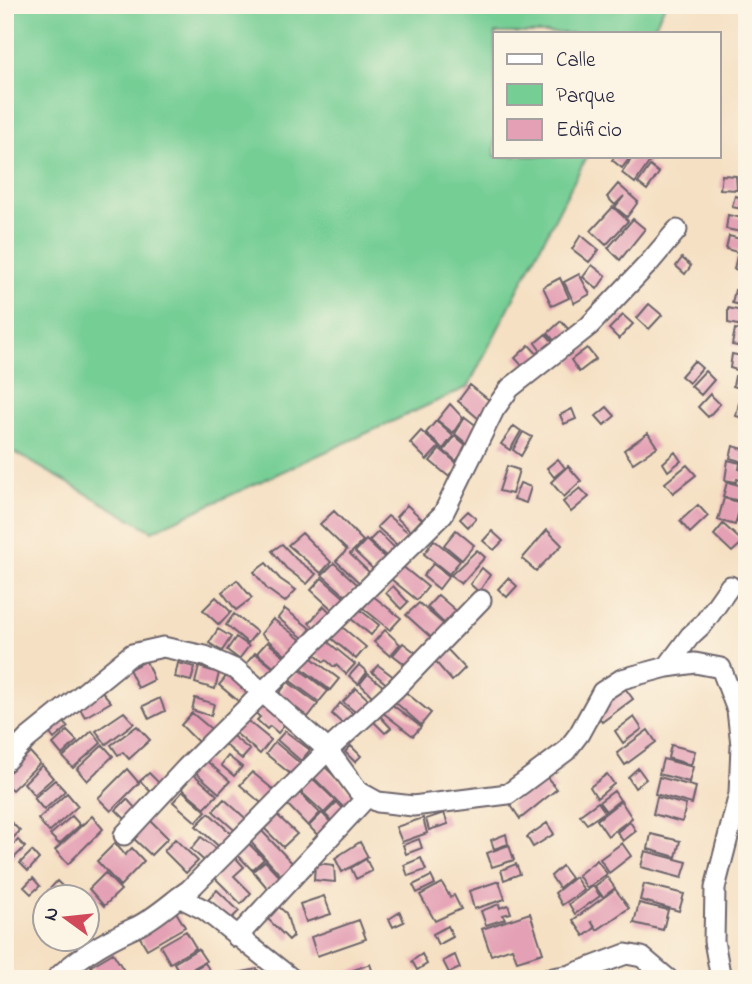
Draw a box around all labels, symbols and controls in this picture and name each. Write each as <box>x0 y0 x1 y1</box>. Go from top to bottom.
legend <box>493 32 720 158</box>
text: Calle <box>556 46 596 76</box>
text: Parque <box>556 82 615 112</box>
text: Edificio <box>556 116 622 146</box>
north arrow <box>32 883 102 953</box>
text: N <box>37 904 67 924</box>

